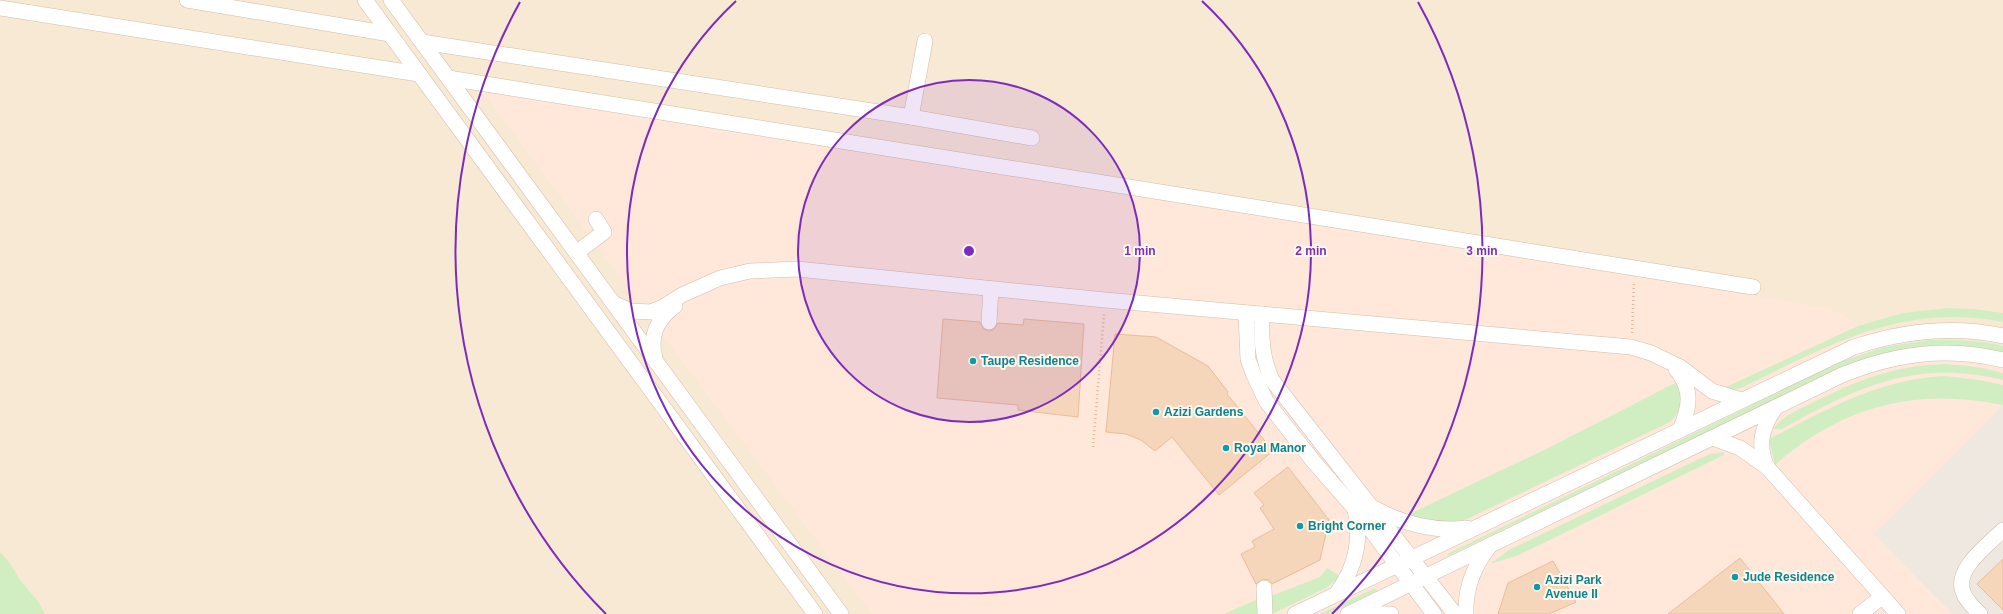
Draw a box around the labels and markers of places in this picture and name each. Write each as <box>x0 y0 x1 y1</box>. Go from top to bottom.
centre of rings <box>962 244 976 258</box>
place label: Taupe Residence <box>981 354 1079 368</box>
marker: Taupe Residence <box>968 356 978 366</box>
place label: Azizi Gardens <box>1164 405 1244 419</box>
marker: Azizi Gardens <box>1151 407 1161 417</box>
place label: Royal Manor <box>1234 441 1306 455</box>
marker: Royal Manor <box>1221 443 1231 453</box>
place label: Bright Corner <box>1308 519 1386 533</box>
marker: Bright Corner <box>1295 521 1305 531</box>
place label: Jude Residence <box>1743 570 1835 584</box>
marker: Jude Residence <box>1730 572 1740 582</box>
place label: Azizi Park Avenue II <box>1545 573 1602 601</box>
marker: Azizi Park Avenue II <box>1532 582 1542 592</box>

